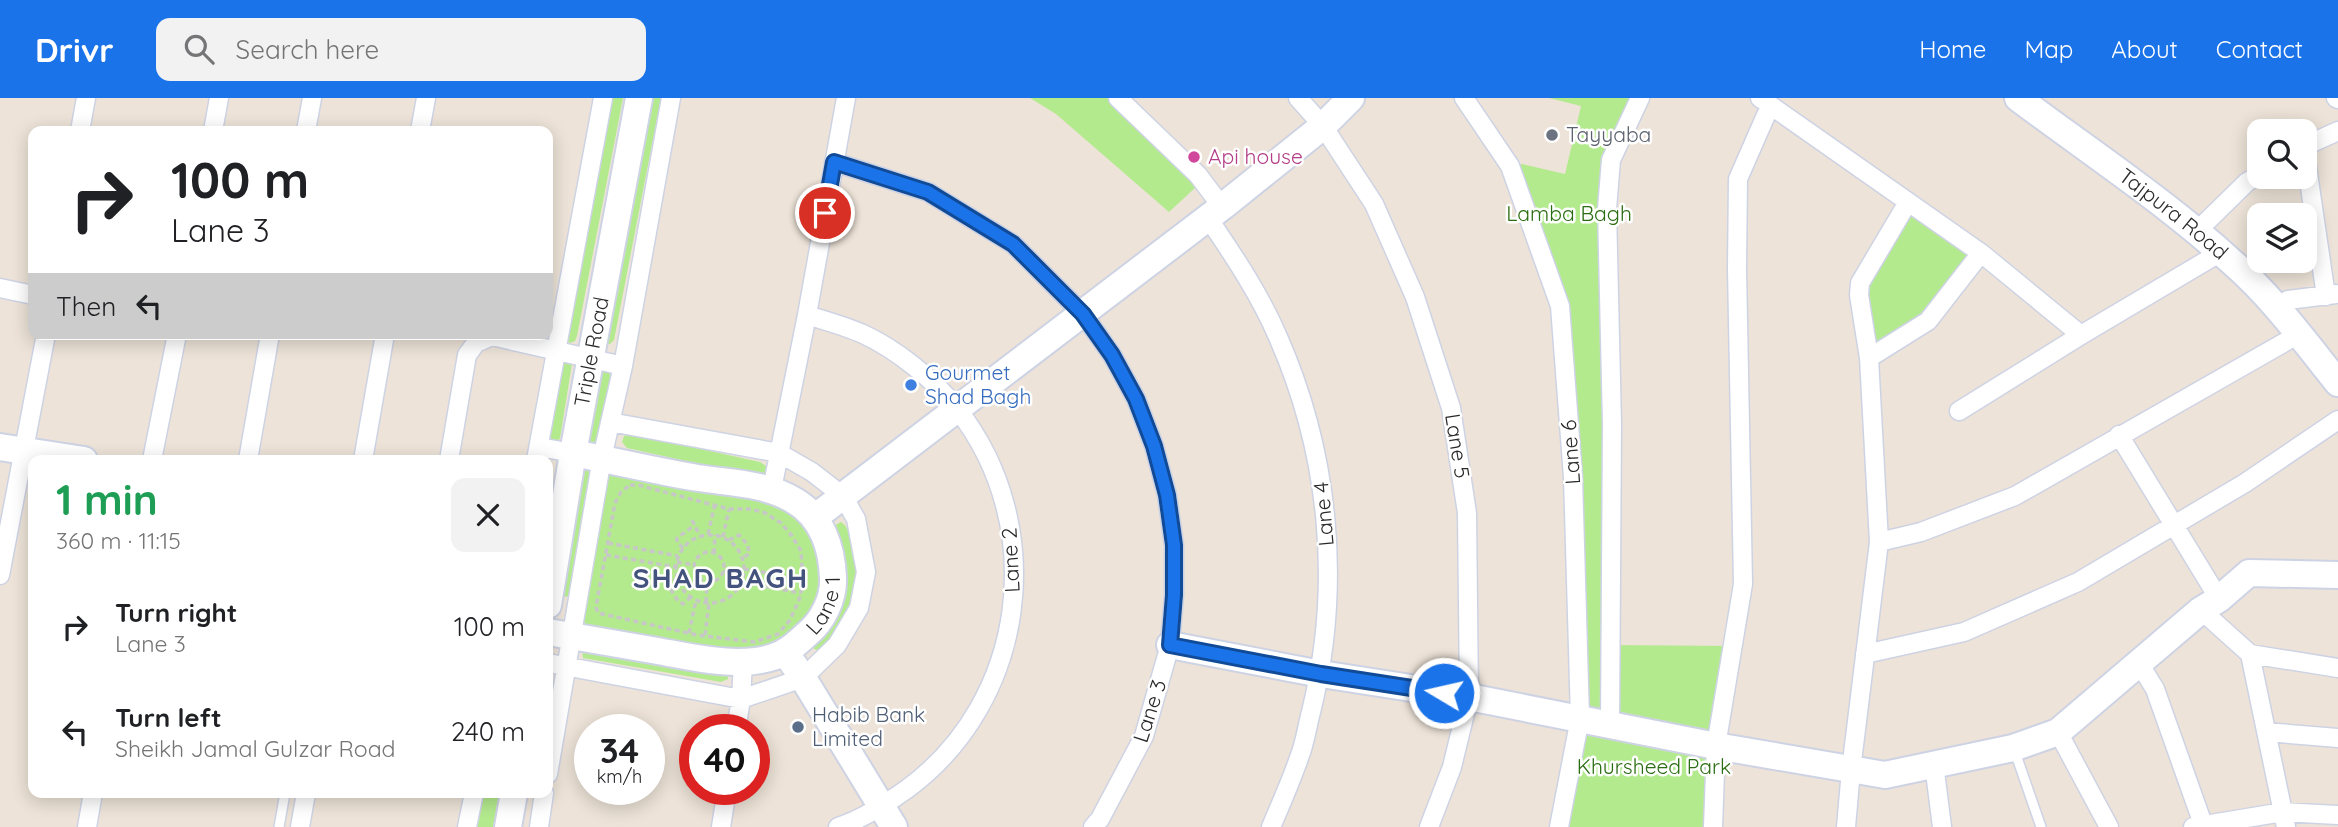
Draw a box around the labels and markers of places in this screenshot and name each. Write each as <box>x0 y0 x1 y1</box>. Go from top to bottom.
place label: Tayyaba <box>1566 121 1651 147</box>
marker: Tayyaba <box>1544 127 1560 143</box>
place label: Api house <box>1208 143 1303 169</box>
marker: Api house <box>1186 149 1202 165</box>
pin <box>795 183 855 243</box>
place label: Gourmet Shad Bagh <box>925 359 1031 409</box>
marker: Gourmet Shad Bagh <box>903 377 919 393</box>
place label: Habib Bank Limited <box>812 701 925 751</box>
marker: Habib Bank Limited <box>790 719 806 735</box>

